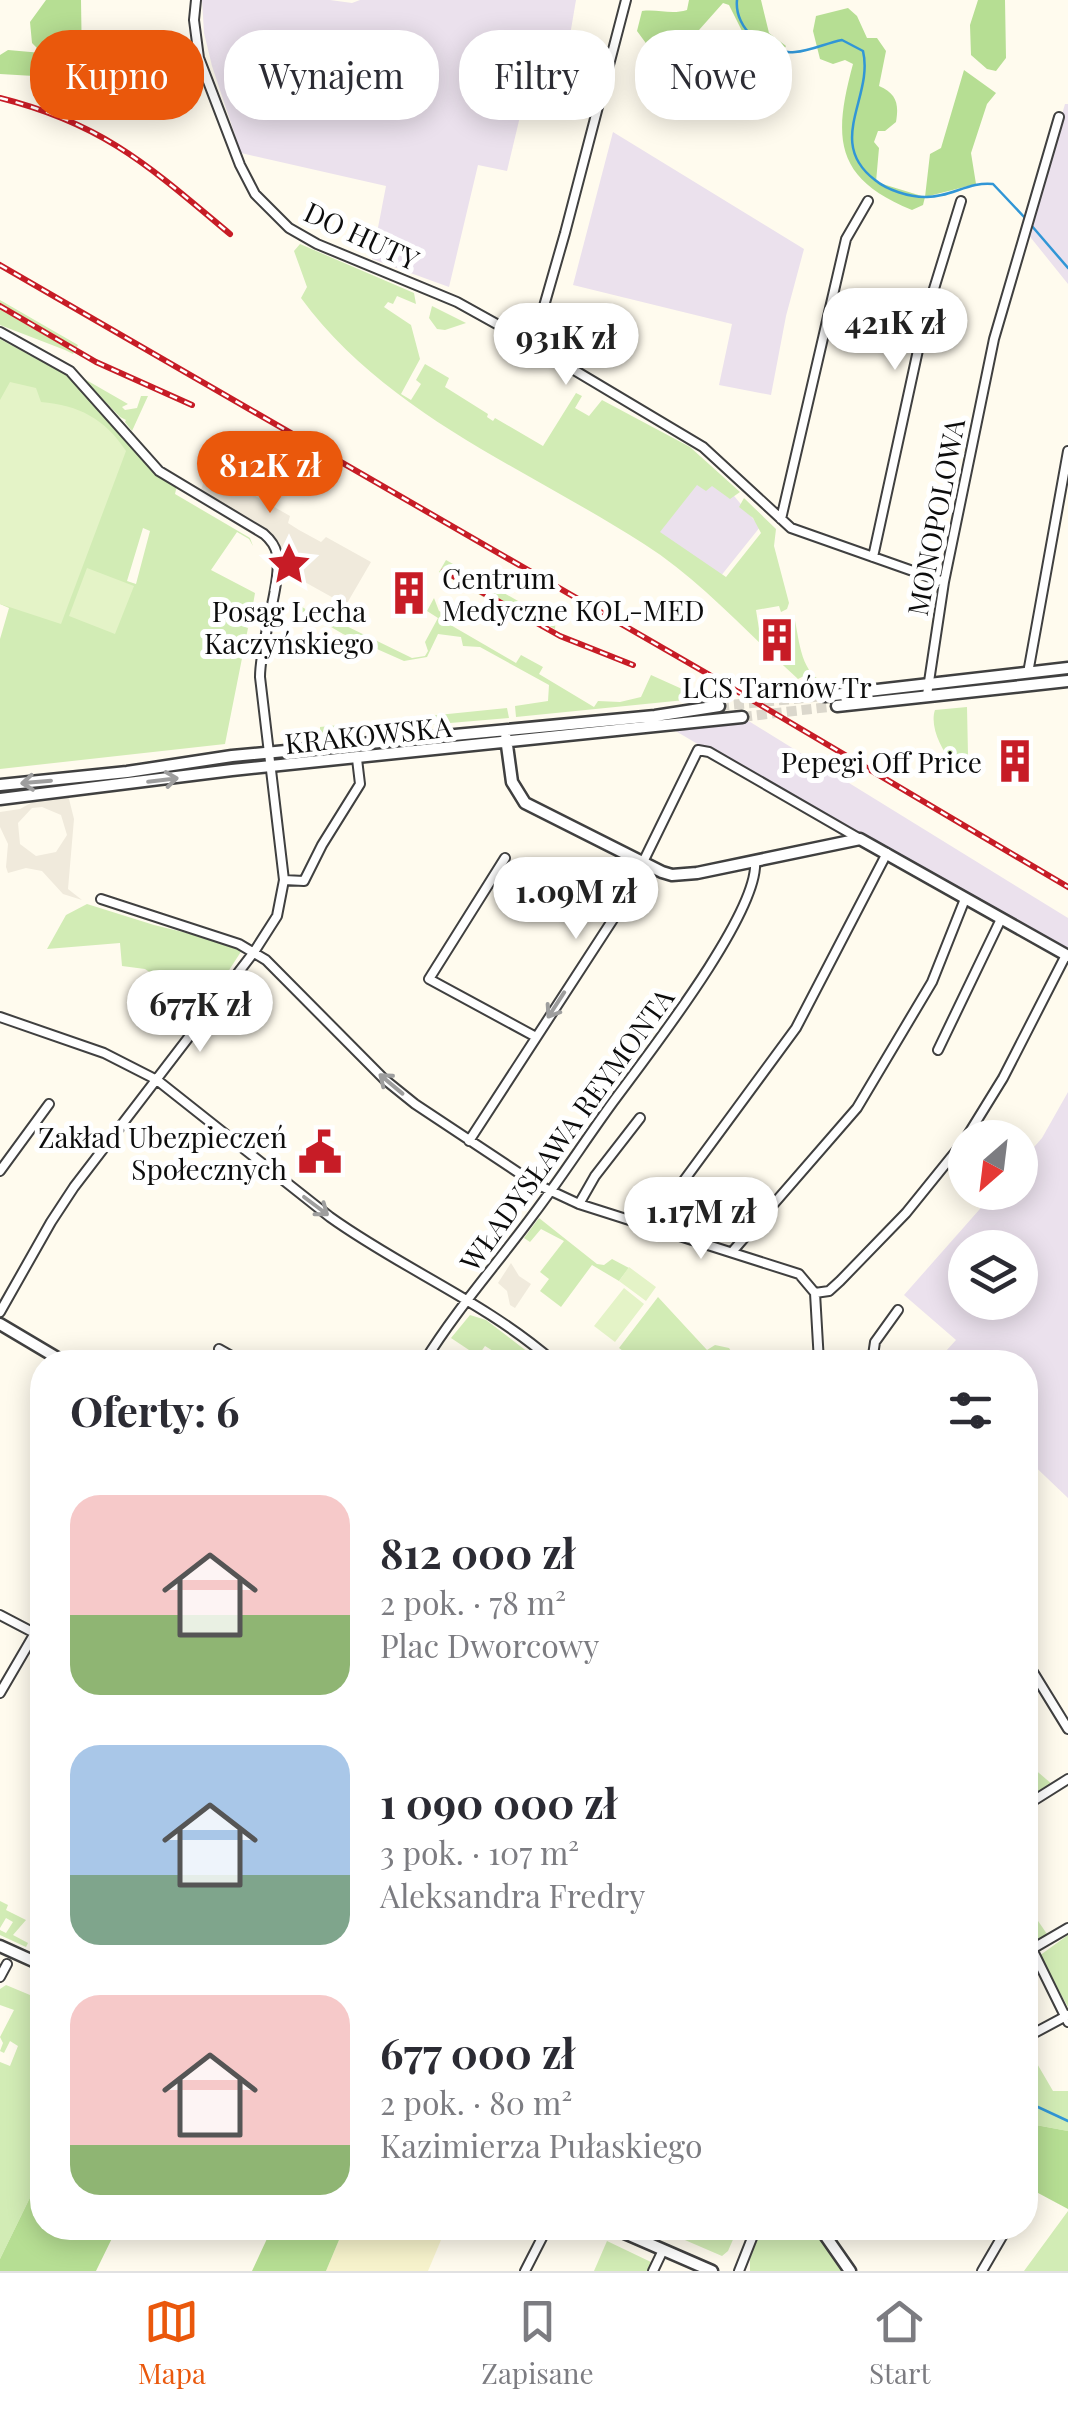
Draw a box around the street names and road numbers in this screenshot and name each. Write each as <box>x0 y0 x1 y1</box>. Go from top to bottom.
street label: DO HUTY <box>299 192 426 278</box>
street label: MONOPOLOWA <box>898 415 972 619</box>
street label: KRAKOWSKA <box>283 707 454 761</box>
street label: WŁADYSŁAWA REYMONTA <box>450 980 681 1279</box>

